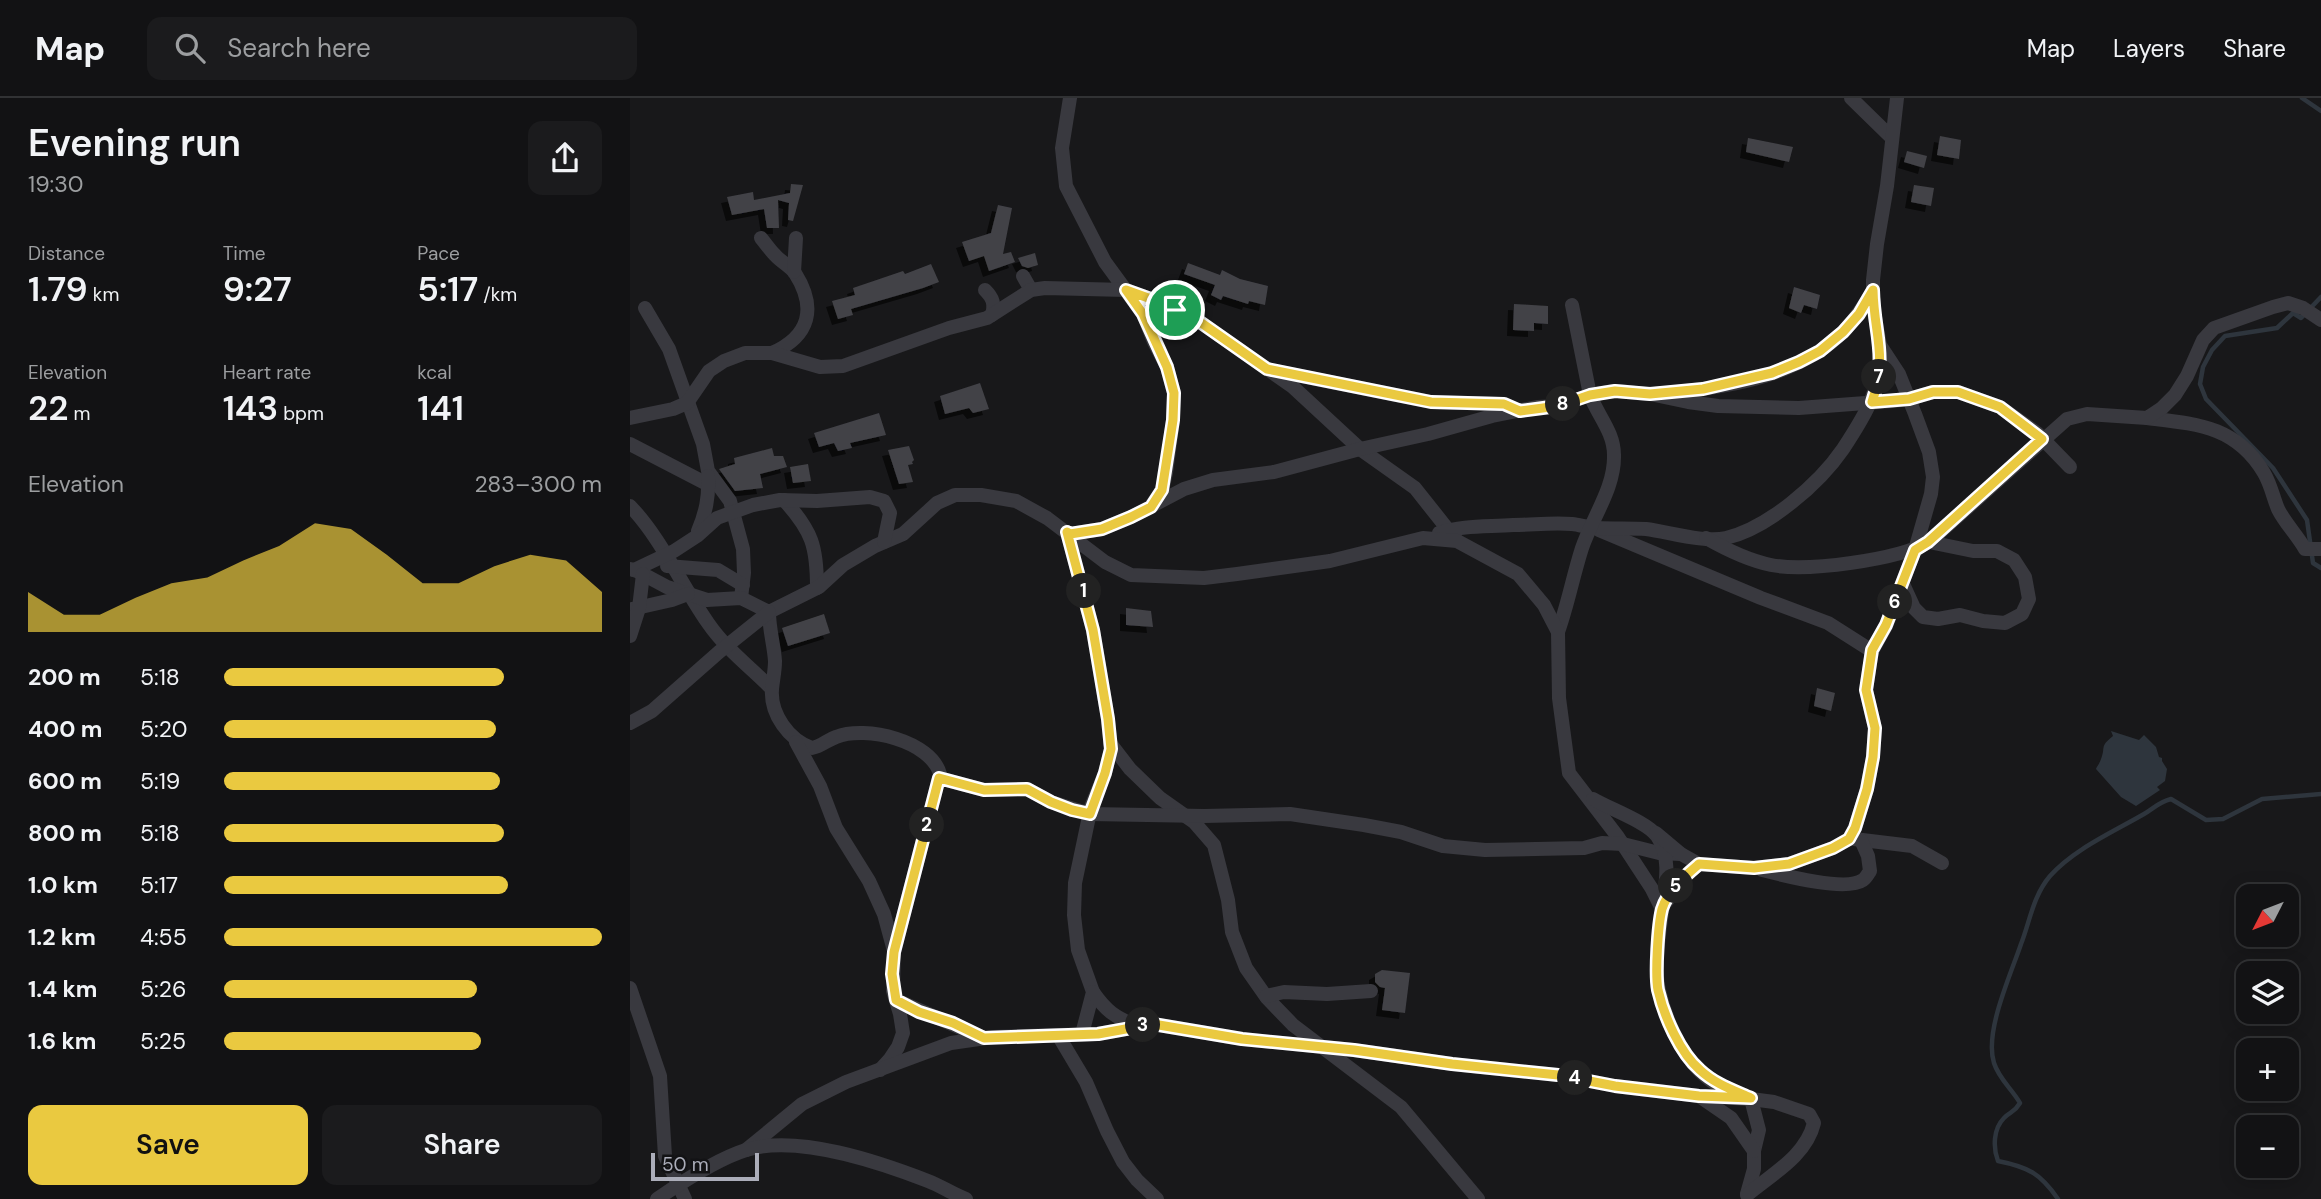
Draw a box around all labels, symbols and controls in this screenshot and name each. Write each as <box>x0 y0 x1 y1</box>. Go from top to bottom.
search box <box>147 17 637 80</box>
text: Map <box>35 27 105 70</box>
icon: search <box>171 29 209 67</box>
text: Search here <box>227 31 371 65</box>
text: Map <box>2027 33 2075 64</box>
text: Layers <box>2113 33 2185 64</box>
text: Share <box>2223 33 2286 64</box>
text: Evening run <box>28 118 241 168</box>
button: share <box>528 121 602 195</box>
text: 19:30 <box>28 169 84 199</box>
text: Distance <box>28 241 105 266</box>
text: Time <box>223 241 266 266</box>
text: Pace <box>417 241 460 266</box>
text: 1.79 <box>28 266 88 312</box>
text: 9:27 <box>223 266 292 312</box>
text: 5:17 <box>417 266 478 312</box>
pin <box>1145 280 1205 340</box>
text: km <box>88 282 119 307</box>
text: /km <box>478 282 517 307</box>
icon: arrive <box>1156 291 1194 329</box>
text: Elevation <box>28 360 107 385</box>
text: Heart rate <box>223 360 311 385</box>
text: kcal <box>417 360 452 385</box>
pin: 7 <box>1862 360 1896 394</box>
text: 7 <box>1873 364 1884 389</box>
text: 22 <box>28 385 68 431</box>
text: 143 <box>223 385 278 431</box>
text: 141 <box>417 385 464 431</box>
pin: 8 <box>1546 386 1580 422</box>
text: 8 <box>1556 391 1569 416</box>
text: m <box>68 401 90 426</box>
text: bpm <box>278 401 324 426</box>
text: Elevation <box>28 469 124 499</box>
text: 283–300 m <box>475 469 602 499</box>
pin: 1 <box>1066 574 1102 608</box>
text: 1 <box>1080 578 1087 603</box>
pin: 6 <box>1878 584 1912 620</box>
text: 6 <box>1888 589 1901 614</box>
text: 200 m <box>28 662 101 692</box>
text: 5:18 <box>140 662 180 692</box>
text: 400 m <box>28 714 102 744</box>
text: 5:20 <box>140 714 187 744</box>
text: 600 m <box>28 766 102 796</box>
text: 5:19 <box>140 766 180 796</box>
pin: 2 <box>910 808 944 842</box>
text: 2 <box>921 812 932 837</box>
text: 800 m <box>28 818 102 848</box>
text: 5:18 <box>140 818 180 848</box>
pin: 5 <box>1658 868 1694 904</box>
text: 1.0 km <box>28 870 98 900</box>
text: 5:17 <box>140 870 178 900</box>
text: 5 <box>1670 873 1681 898</box>
north arrow <box>2236 884 2300 947</box>
map controls <box>2236 884 2299 1178</box>
text: 1.2 km <box>28 922 96 952</box>
text: 4:55 <box>140 922 187 952</box>
button: layers <box>2236 961 2299 1024</box>
text: 1.4 km <box>28 974 97 1004</box>
text: 5:26 <box>140 974 186 1004</box>
pin: 3 <box>1126 1007 1160 1042</box>
text: 3 <box>1137 1012 1148 1037</box>
text: 1.6 km <box>28 1026 96 1056</box>
text: 5:25 <box>140 1026 186 1056</box>
button: + <box>2236 1038 2299 1101</box>
pin: 4 <box>1558 1060 1592 1096</box>
text: 4 <box>1568 1065 1581 1090</box>
button: Save <box>28 1105 308 1185</box>
button: Share <box>322 1105 602 1185</box>
button: − <box>2236 1115 2299 1178</box>
scale bar <box>651 1150 760 1182</box>
text: 50 m <box>662 1152 709 1177</box>

